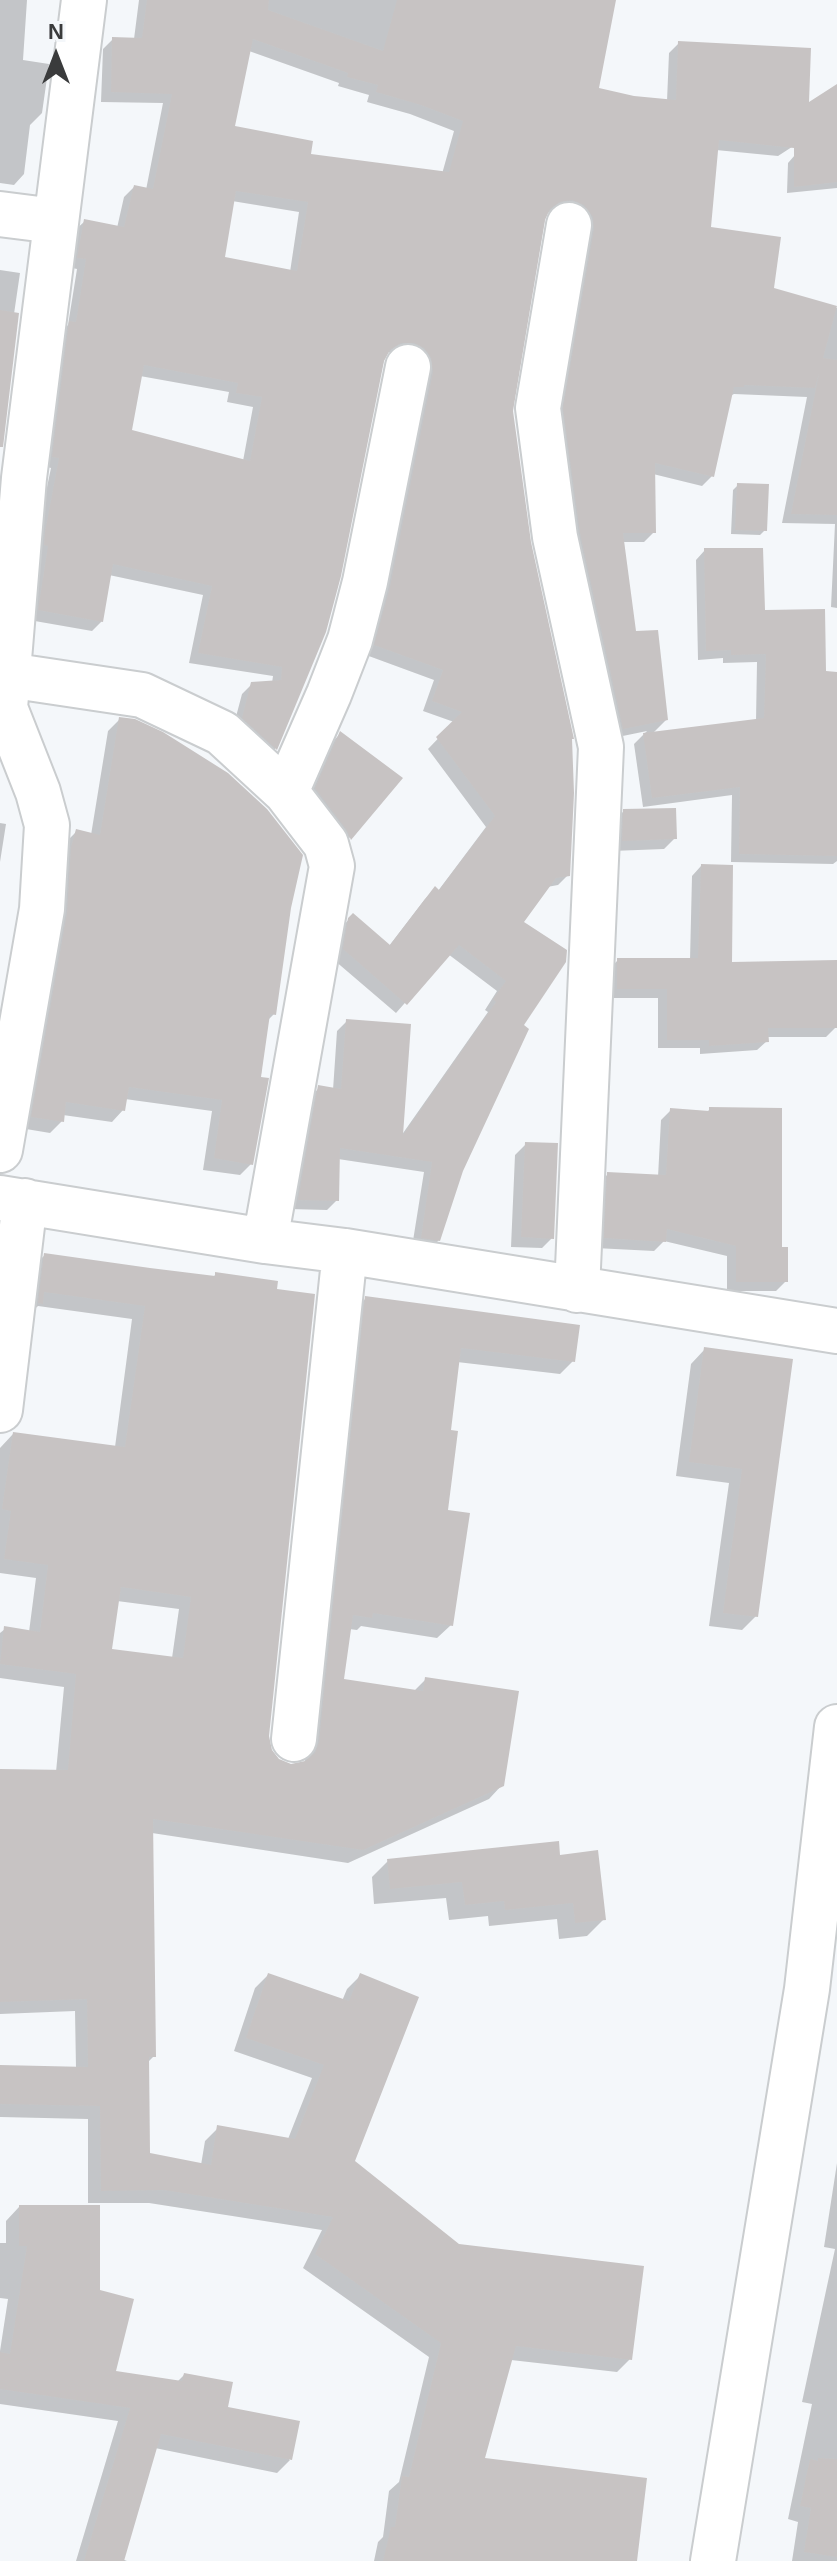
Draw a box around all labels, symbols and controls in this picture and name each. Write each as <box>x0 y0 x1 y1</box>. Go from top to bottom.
north arrow <box>16 16 96 96</box>
text: N <box>48 19 64 44</box>

